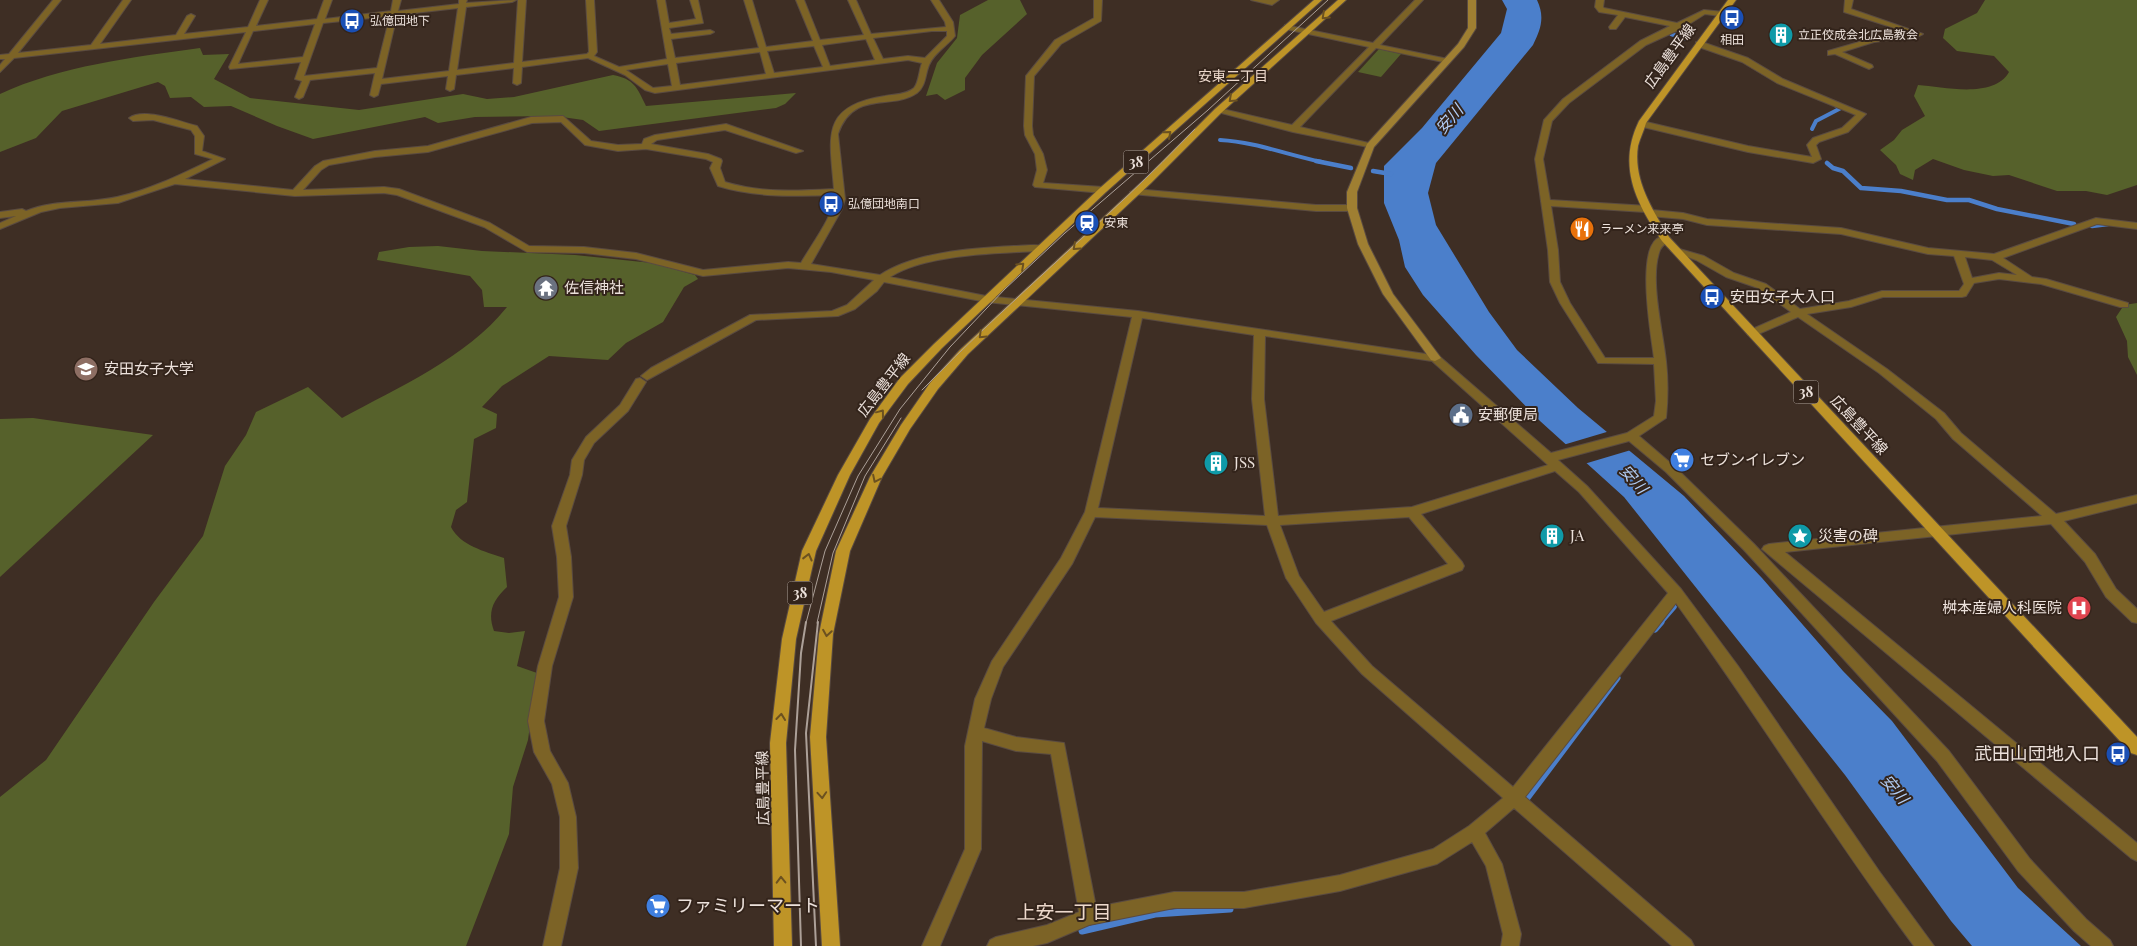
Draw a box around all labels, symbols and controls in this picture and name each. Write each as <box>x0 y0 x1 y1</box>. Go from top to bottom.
bus stop icon: 相田 <box>1719 5 1745 31</box>
bus stop icon: 弘億団地下 <box>339 8 365 34</box>
one-way arrow <box>1321 10 1330 19</box>
place label: 弘億団地下 <box>370 12 430 28</box>
street label: 広島豊平線 <box>1639 19 1699 92</box>
building icon: 立正佼成会北広島教会 <box>1768 22 1794 48</box>
place label: 立正佼成会北広島教会 <box>1798 26 1918 42</box>
place label: 相田 <box>1720 31 1744 47</box>
district label: 安東二丁目 <box>1198 66 1268 85</box>
one-way arrow <box>1229 93 1238 102</box>
water label: 安川 <box>1430 98 1468 138</box>
one-way arrow <box>1163 131 1172 140</box>
road number: 38 <box>1124 150 1148 173</box>
bus stop icon: 弘億団地南口 <box>818 191 844 217</box>
place label: 弘億団地南口 <box>848 195 920 211</box>
station icon: 安東 <box>1074 210 1100 236</box>
place label: 安東 <box>1104 214 1128 230</box>
restaurant icon: ラーメン来来亭 <box>1569 216 1595 242</box>
place label: ラーメン来来亭 <box>1600 220 1684 236</box>
one-way arrow <box>1073 241 1082 250</box>
one-way arrow <box>1016 263 1025 272</box>
temple icon: 佐信神社 <box>533 275 559 301</box>
place label: 佐信神社 <box>564 277 624 297</box>
bus stop icon: 安田女子大入口 <box>1699 284 1725 310</box>
place label: 安田女子大入口 <box>1730 286 1835 306</box>
one-way arrow <box>978 329 987 338</box>
street label: 広島豊平線 <box>852 349 914 420</box>
school or university icon: 安田女子大学 <box>73 356 99 382</box>
place label: 安田女子大学 <box>104 358 194 378</box>
road number: 38 <box>1794 381 1818 404</box>
street label: 広島豊平線 <box>1827 390 1893 459</box>
public building icon: 安郵便局 <box>1448 402 1474 428</box>
place label: 安郵便局 <box>1478 404 1538 424</box>
one-way arrow <box>875 410 883 419</box>
supermarket icon: セブンイレブン <box>1669 447 1695 473</box>
place label: セブンイレブン <box>1700 449 1805 469</box>
building icon: JSS <box>1203 450 1229 476</box>
place label: JSS <box>1233 452 1255 472</box>
water label: 安川 <box>1616 460 1654 499</box>
one-way arrow <box>871 474 882 483</box>
building icon: JA <box>1539 523 1565 549</box>
place icon: 災害の碑 <box>1787 523 1813 549</box>
place label: JA <box>1569 525 1585 545</box>
place label: 災害の碑 <box>1818 525 1878 545</box>
one-way arrow <box>802 553 813 562</box>
road number: 38 <box>788 582 812 604</box>
hospital icon: 桝本産婦人科医院 <box>2066 595 2092 621</box>
place label: 桝本産婦人科医院 <box>1942 597 2062 617</box>
one-way arrow <box>822 628 832 637</box>
one-way arrow <box>775 713 786 721</box>
place label: 武田山団地入口 <box>1974 741 2100 765</box>
bus stop icon: 武田山団地入口 <box>2105 741 2131 767</box>
street label: 広島豊平線 <box>751 750 773 826</box>
water label: 安川 <box>1877 770 1915 809</box>
one-way arrow <box>816 791 827 799</box>
one-way arrow <box>776 876 787 884</box>
supermarket icon: ファミリーマート <box>645 893 671 919</box>
place label: ファミリーマート <box>676 893 820 917</box>
district label: 上安一丁目 <box>1016 898 1112 924</box>

